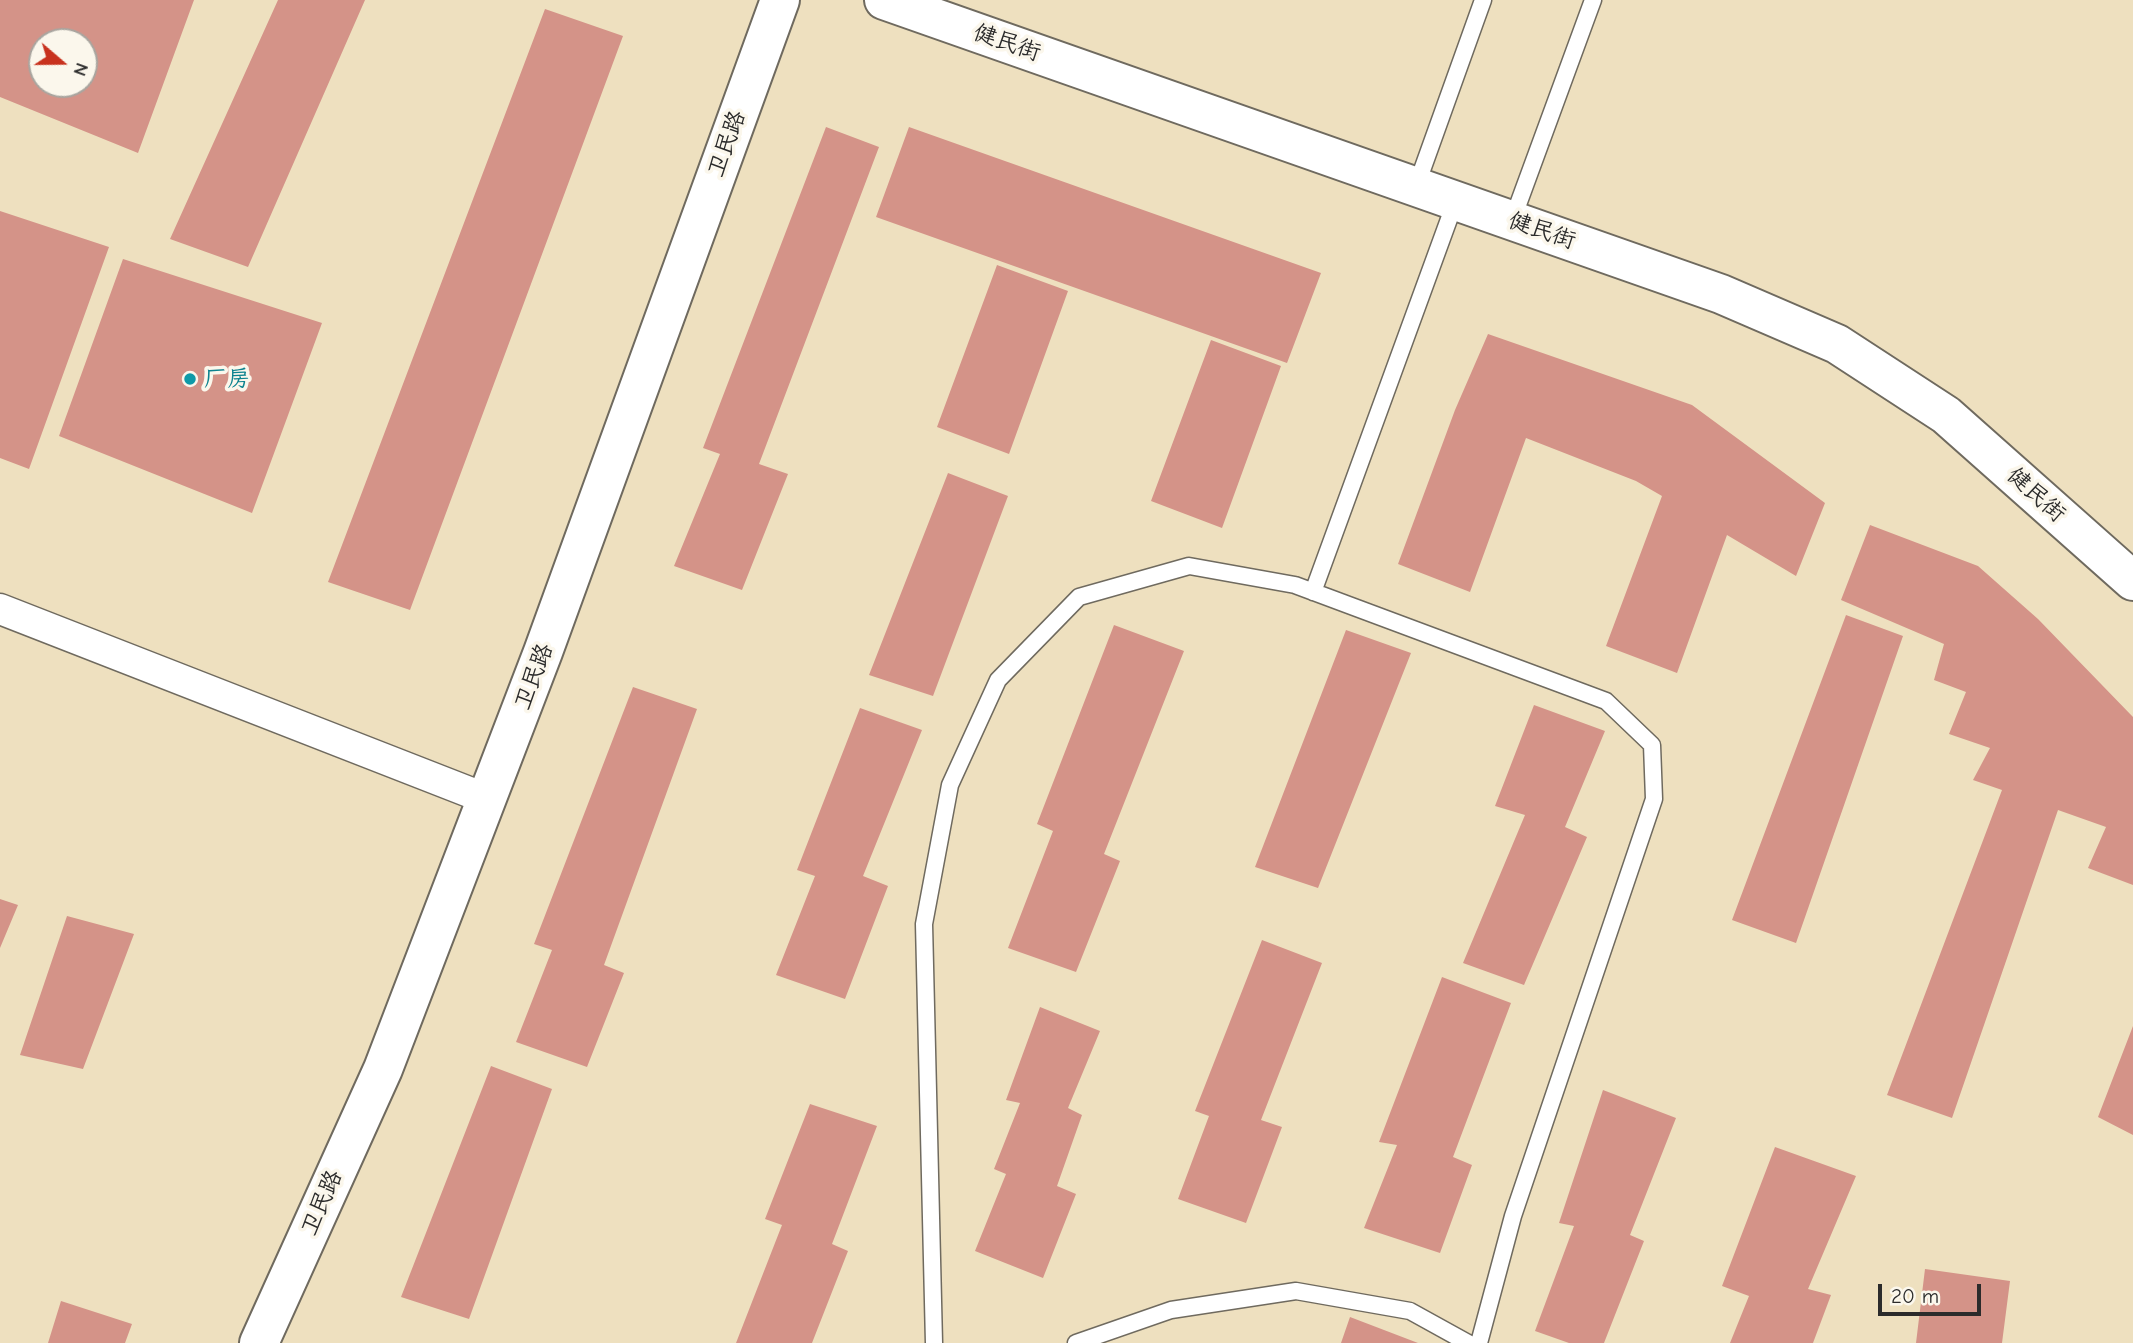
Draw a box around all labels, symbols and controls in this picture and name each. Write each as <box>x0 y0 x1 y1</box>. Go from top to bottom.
street label: 健民街 <box>970 19 1044 67</box>
north arrow <box>28 28 98 98</box>
text: N <box>68 60 93 79</box>
street label: 卫民路 <box>702 107 752 181</box>
street label: 健民街 <box>1505 207 1579 255</box>
place label: 厂房 <box>204 365 250 393</box>
marker: 厂房 <box>182 371 198 387</box>
street label: 健民街 <box>2001 462 2071 528</box>
street label: 卫民路 <box>509 640 559 714</box>
street label: 卫民路 <box>295 1166 349 1240</box>
scale bar <box>1881 1270 1984 1314</box>
text: 20 m <box>1891 1284 1939 1308</box>

